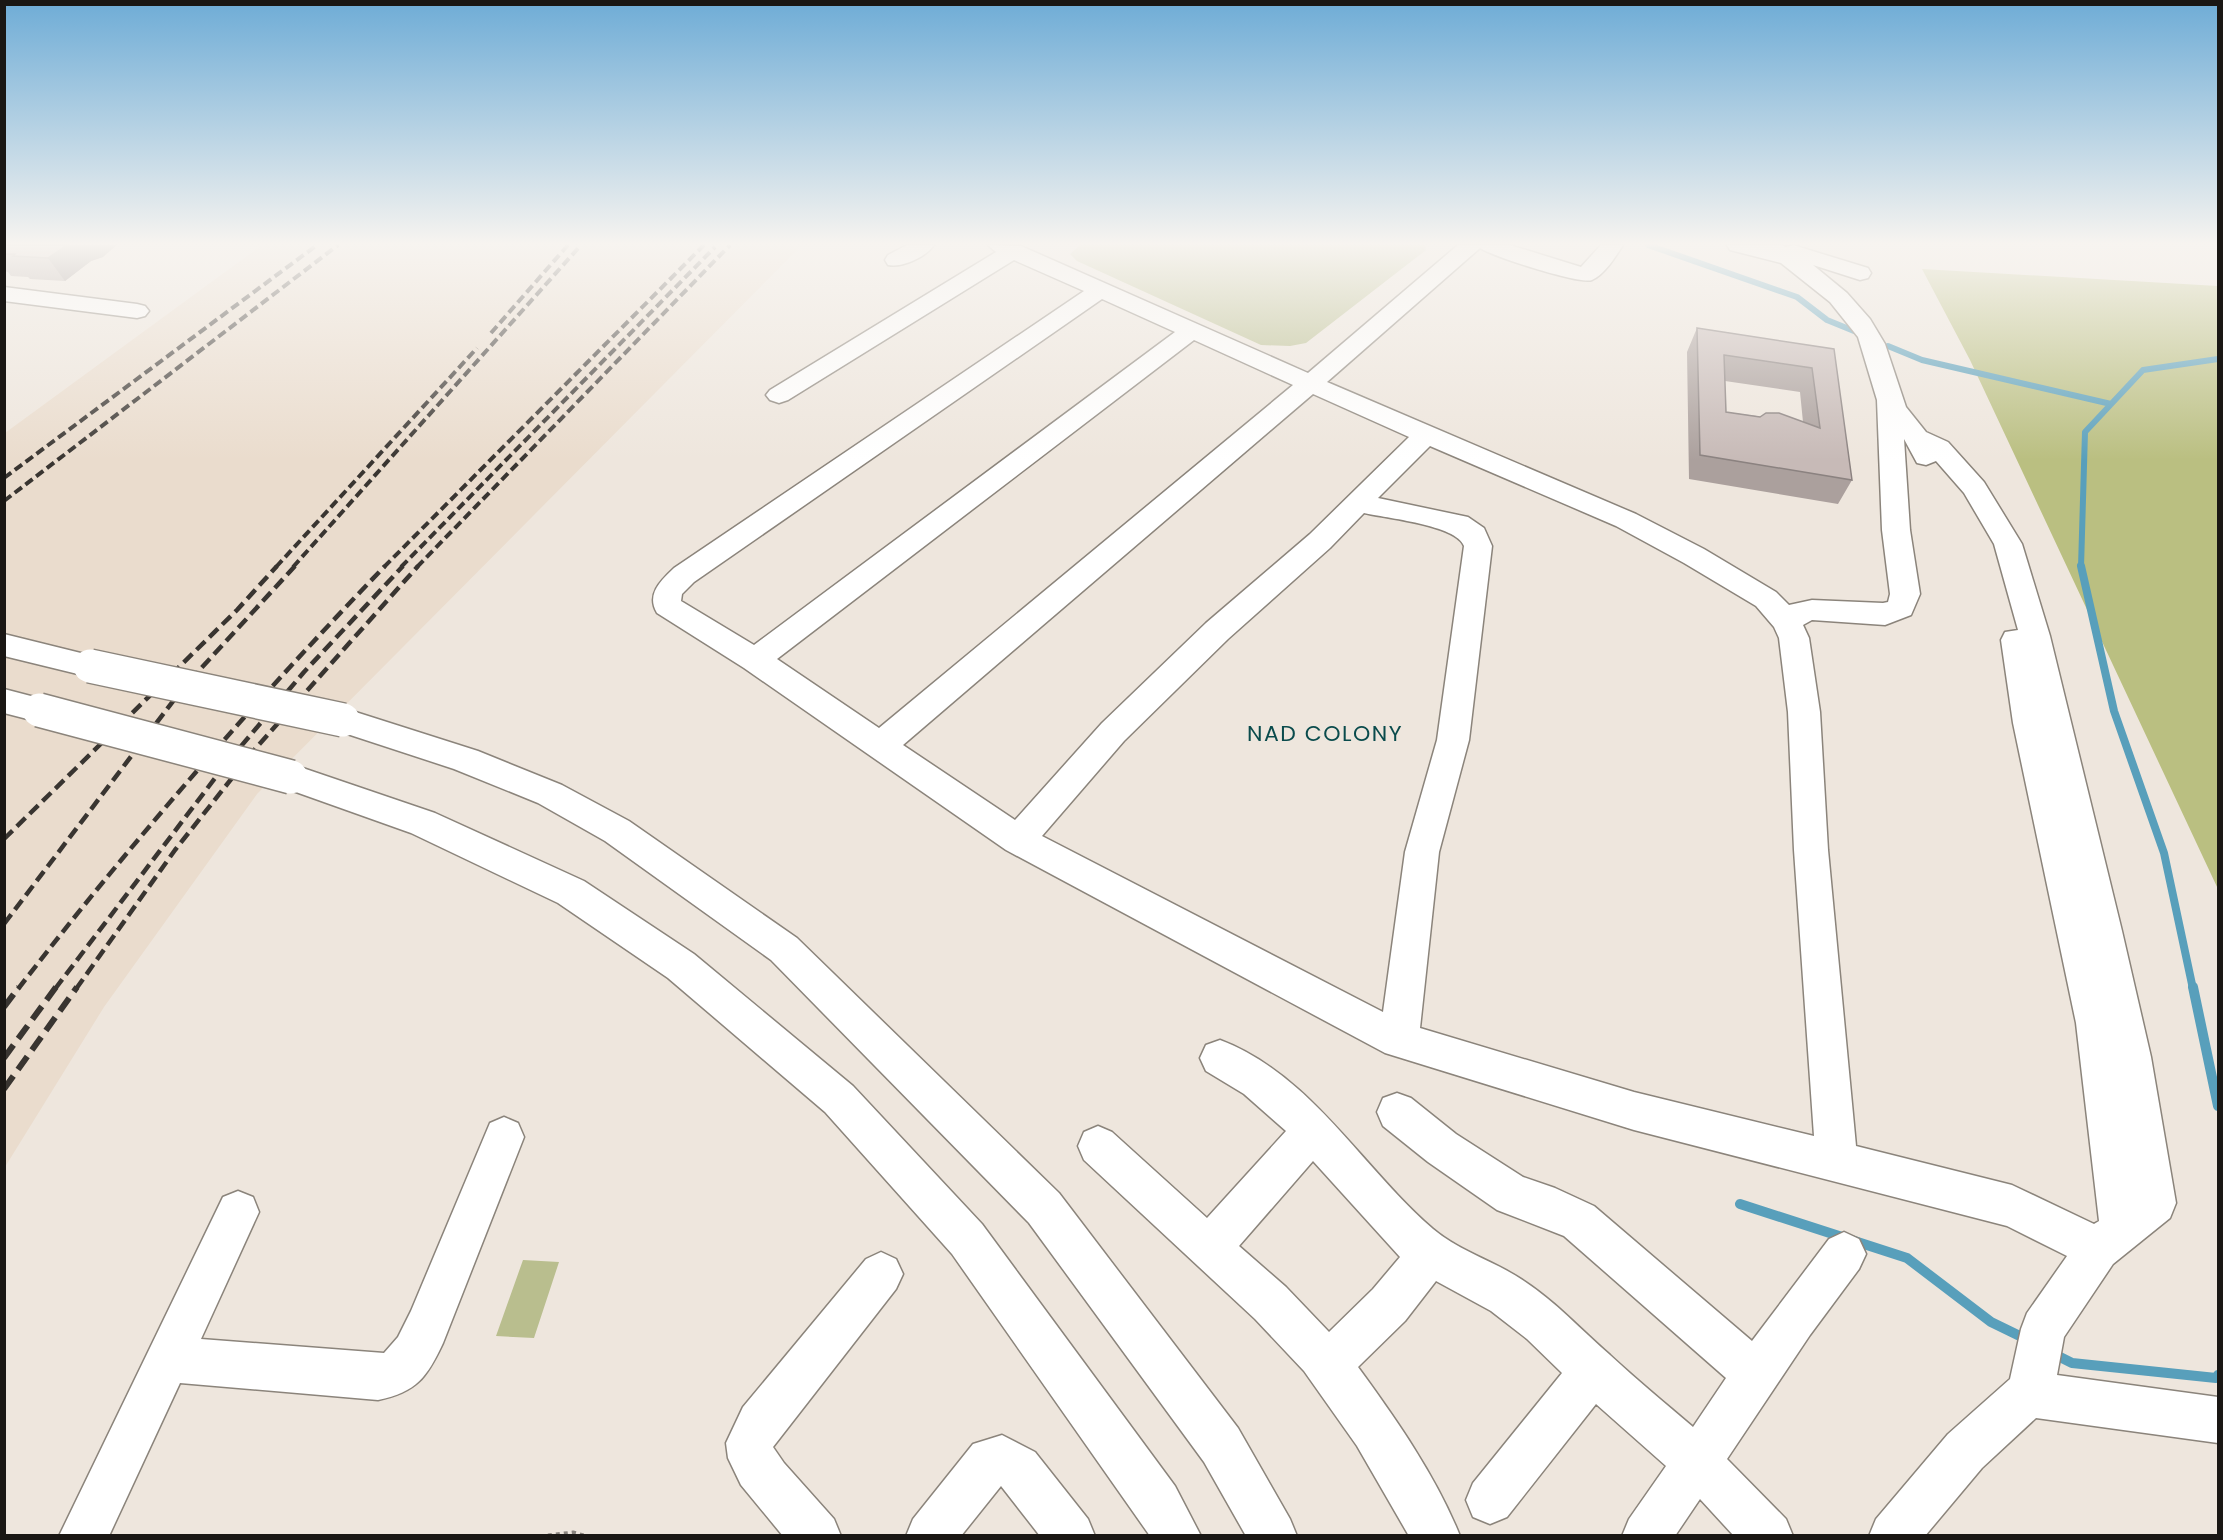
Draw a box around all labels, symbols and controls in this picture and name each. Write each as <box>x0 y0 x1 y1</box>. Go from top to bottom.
district label: NAD COLONY <box>1247 718 1403 749</box>

